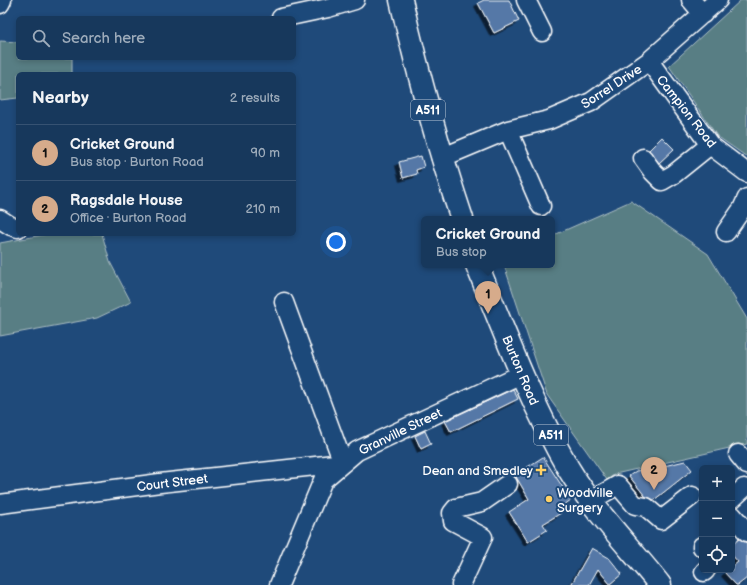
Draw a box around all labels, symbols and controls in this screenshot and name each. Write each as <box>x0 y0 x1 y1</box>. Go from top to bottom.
search box <box>16 16 296 60</box>
icon: search <box>30 27 52 49</box>
text: Search here <box>62 29 145 48</box>
street label: Sorrel Drive <box>578 61 645 112</box>
street label: Campion Road <box>653 72 719 151</box>
text: Nearby <box>32 88 89 108</box>
text: 2 results <box>230 90 280 106</box>
road number: A511 <box>411 100 445 120</box>
text: Cricket Ground <box>70 135 175 154</box>
text: 1 <box>42 145 48 161</box>
text: 90 m <box>251 145 280 161</box>
text: Bus stop · Burton Road <box>70 154 204 170</box>
text: Ragsdale House <box>70 191 183 210</box>
text: 2 <box>41 201 49 217</box>
text: 210 m <box>246 201 280 217</box>
text: Office · Burton Road <box>70 210 187 226</box>
popup <box>421 216 555 268</box>
text: Cricket Ground <box>436 225 540 244</box>
your location <box>326 232 346 252</box>
text: Bus stop <box>436 244 487 260</box>
pin: 1 <box>475 281 501 314</box>
street label: Burton Road <box>498 333 542 408</box>
street label: Granville Street <box>356 405 445 459</box>
road number: A511 <box>534 425 568 445</box>
pin: 2 <box>641 457 667 490</box>
place label: Dean and Smedley <box>422 463 533 479</box>
marker: Dean and Smedley <box>536 465 546 475</box>
map controls <box>699 465 735 573</box>
button: + <box>699 465 735 501</box>
street label: Court Street <box>136 471 209 495</box>
place label: Woodville Surgery <box>557 485 613 516</box>
marker: Woodville Surgery <box>544 494 554 504</box>
button: − <box>699 501 735 537</box>
button: locate <box>699 537 735 573</box>

